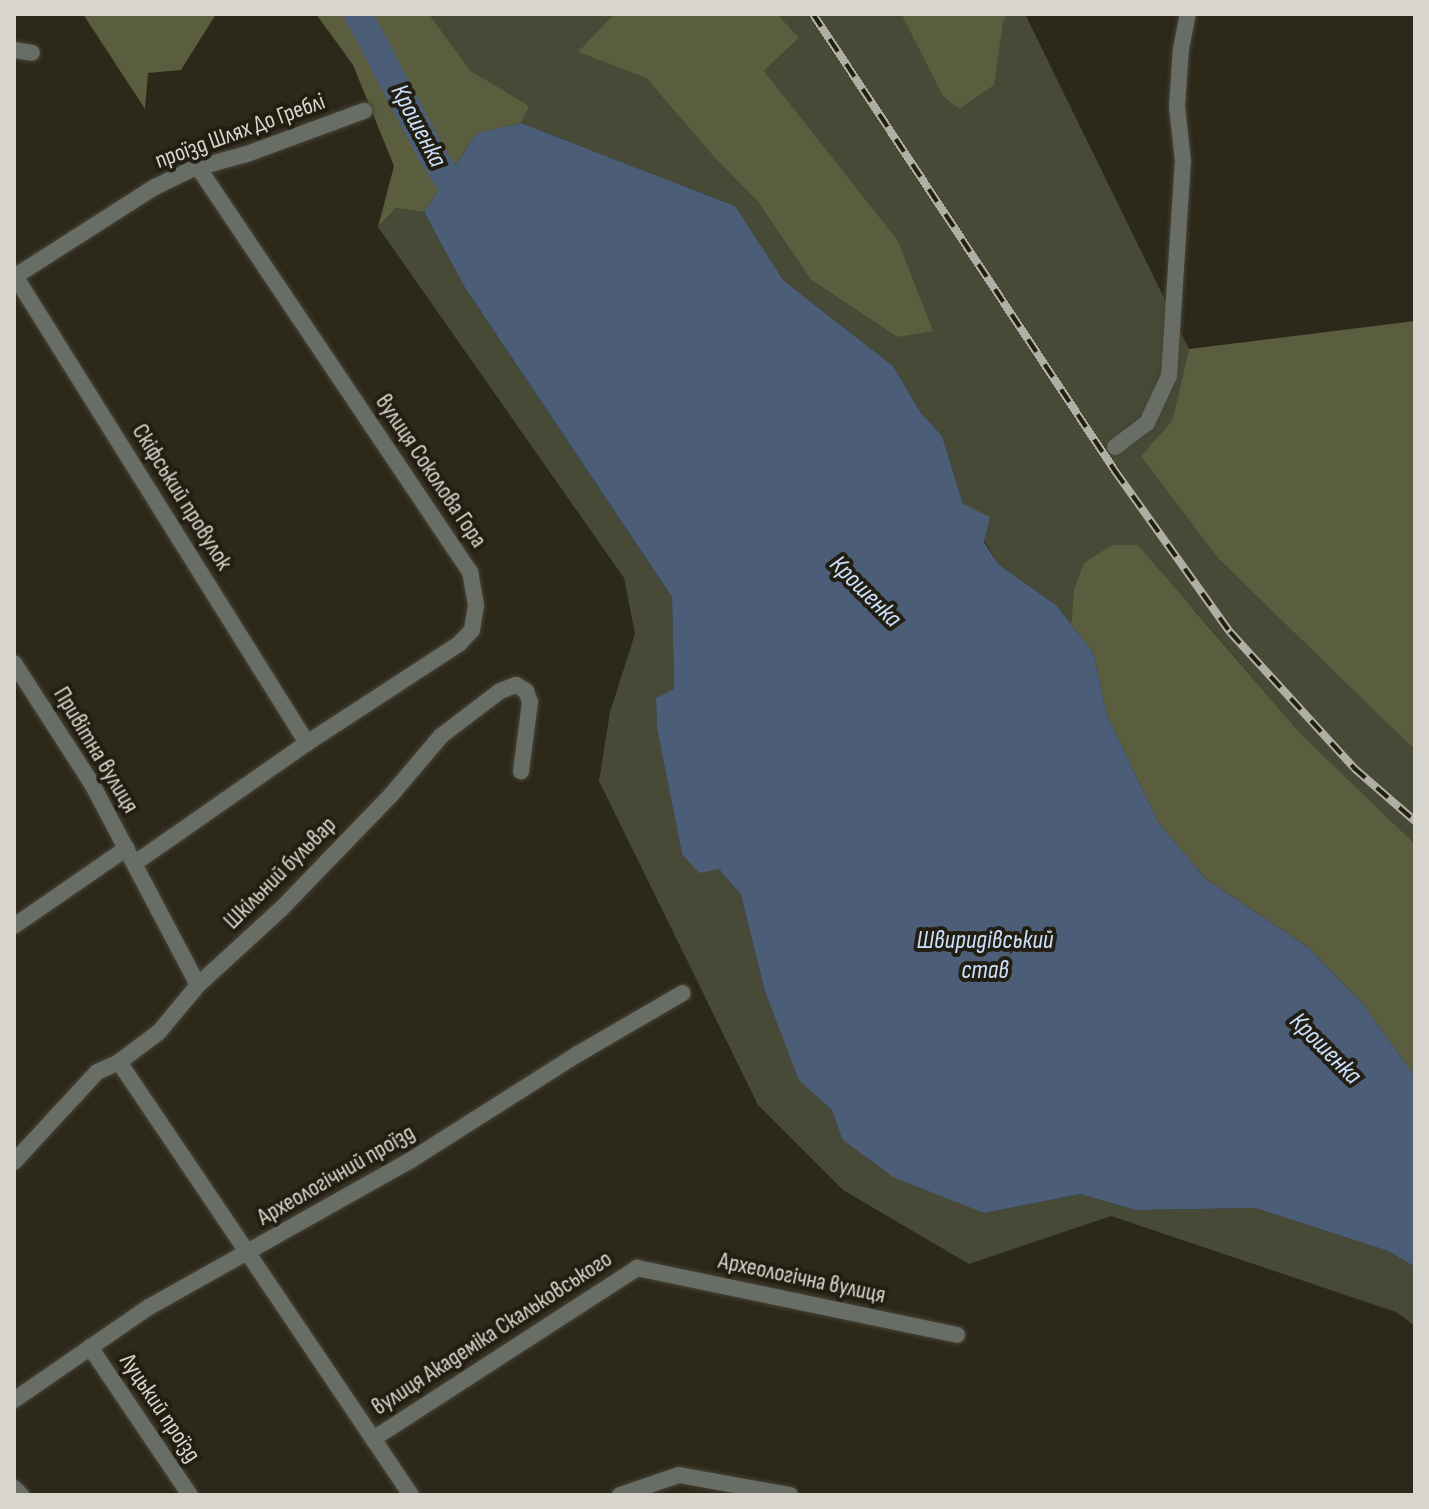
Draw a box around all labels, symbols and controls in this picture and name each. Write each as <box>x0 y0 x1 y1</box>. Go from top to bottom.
water label: Крошенка <box>383 79 453 173</box>
street label: проїзд Шлях До Греблі <box>151 87 329 175</box>
street label: вулиця Соколова Гора <box>369 389 493 553</box>
street label: Скіфський провулок <box>126 419 238 575</box>
water label: Крошенка <box>822 549 908 635</box>
street label: Привітна вулиця <box>47 682 145 818</box>
street label: Шкільний бульвар <box>218 811 342 935</box>
water label: Швиридівський став <box>917 925 1053 986</box>
water label: Крошенка <box>1282 1006 1368 1092</box>
street label: Археологічний проїзд <box>252 1118 420 1232</box>
street label: вулиця Академіка Скальковського <box>367 1245 617 1421</box>
street label: Археологічна вулиця <box>716 1246 888 1310</box>
street label: Луцький проїзд <box>113 1348 207 1468</box>

